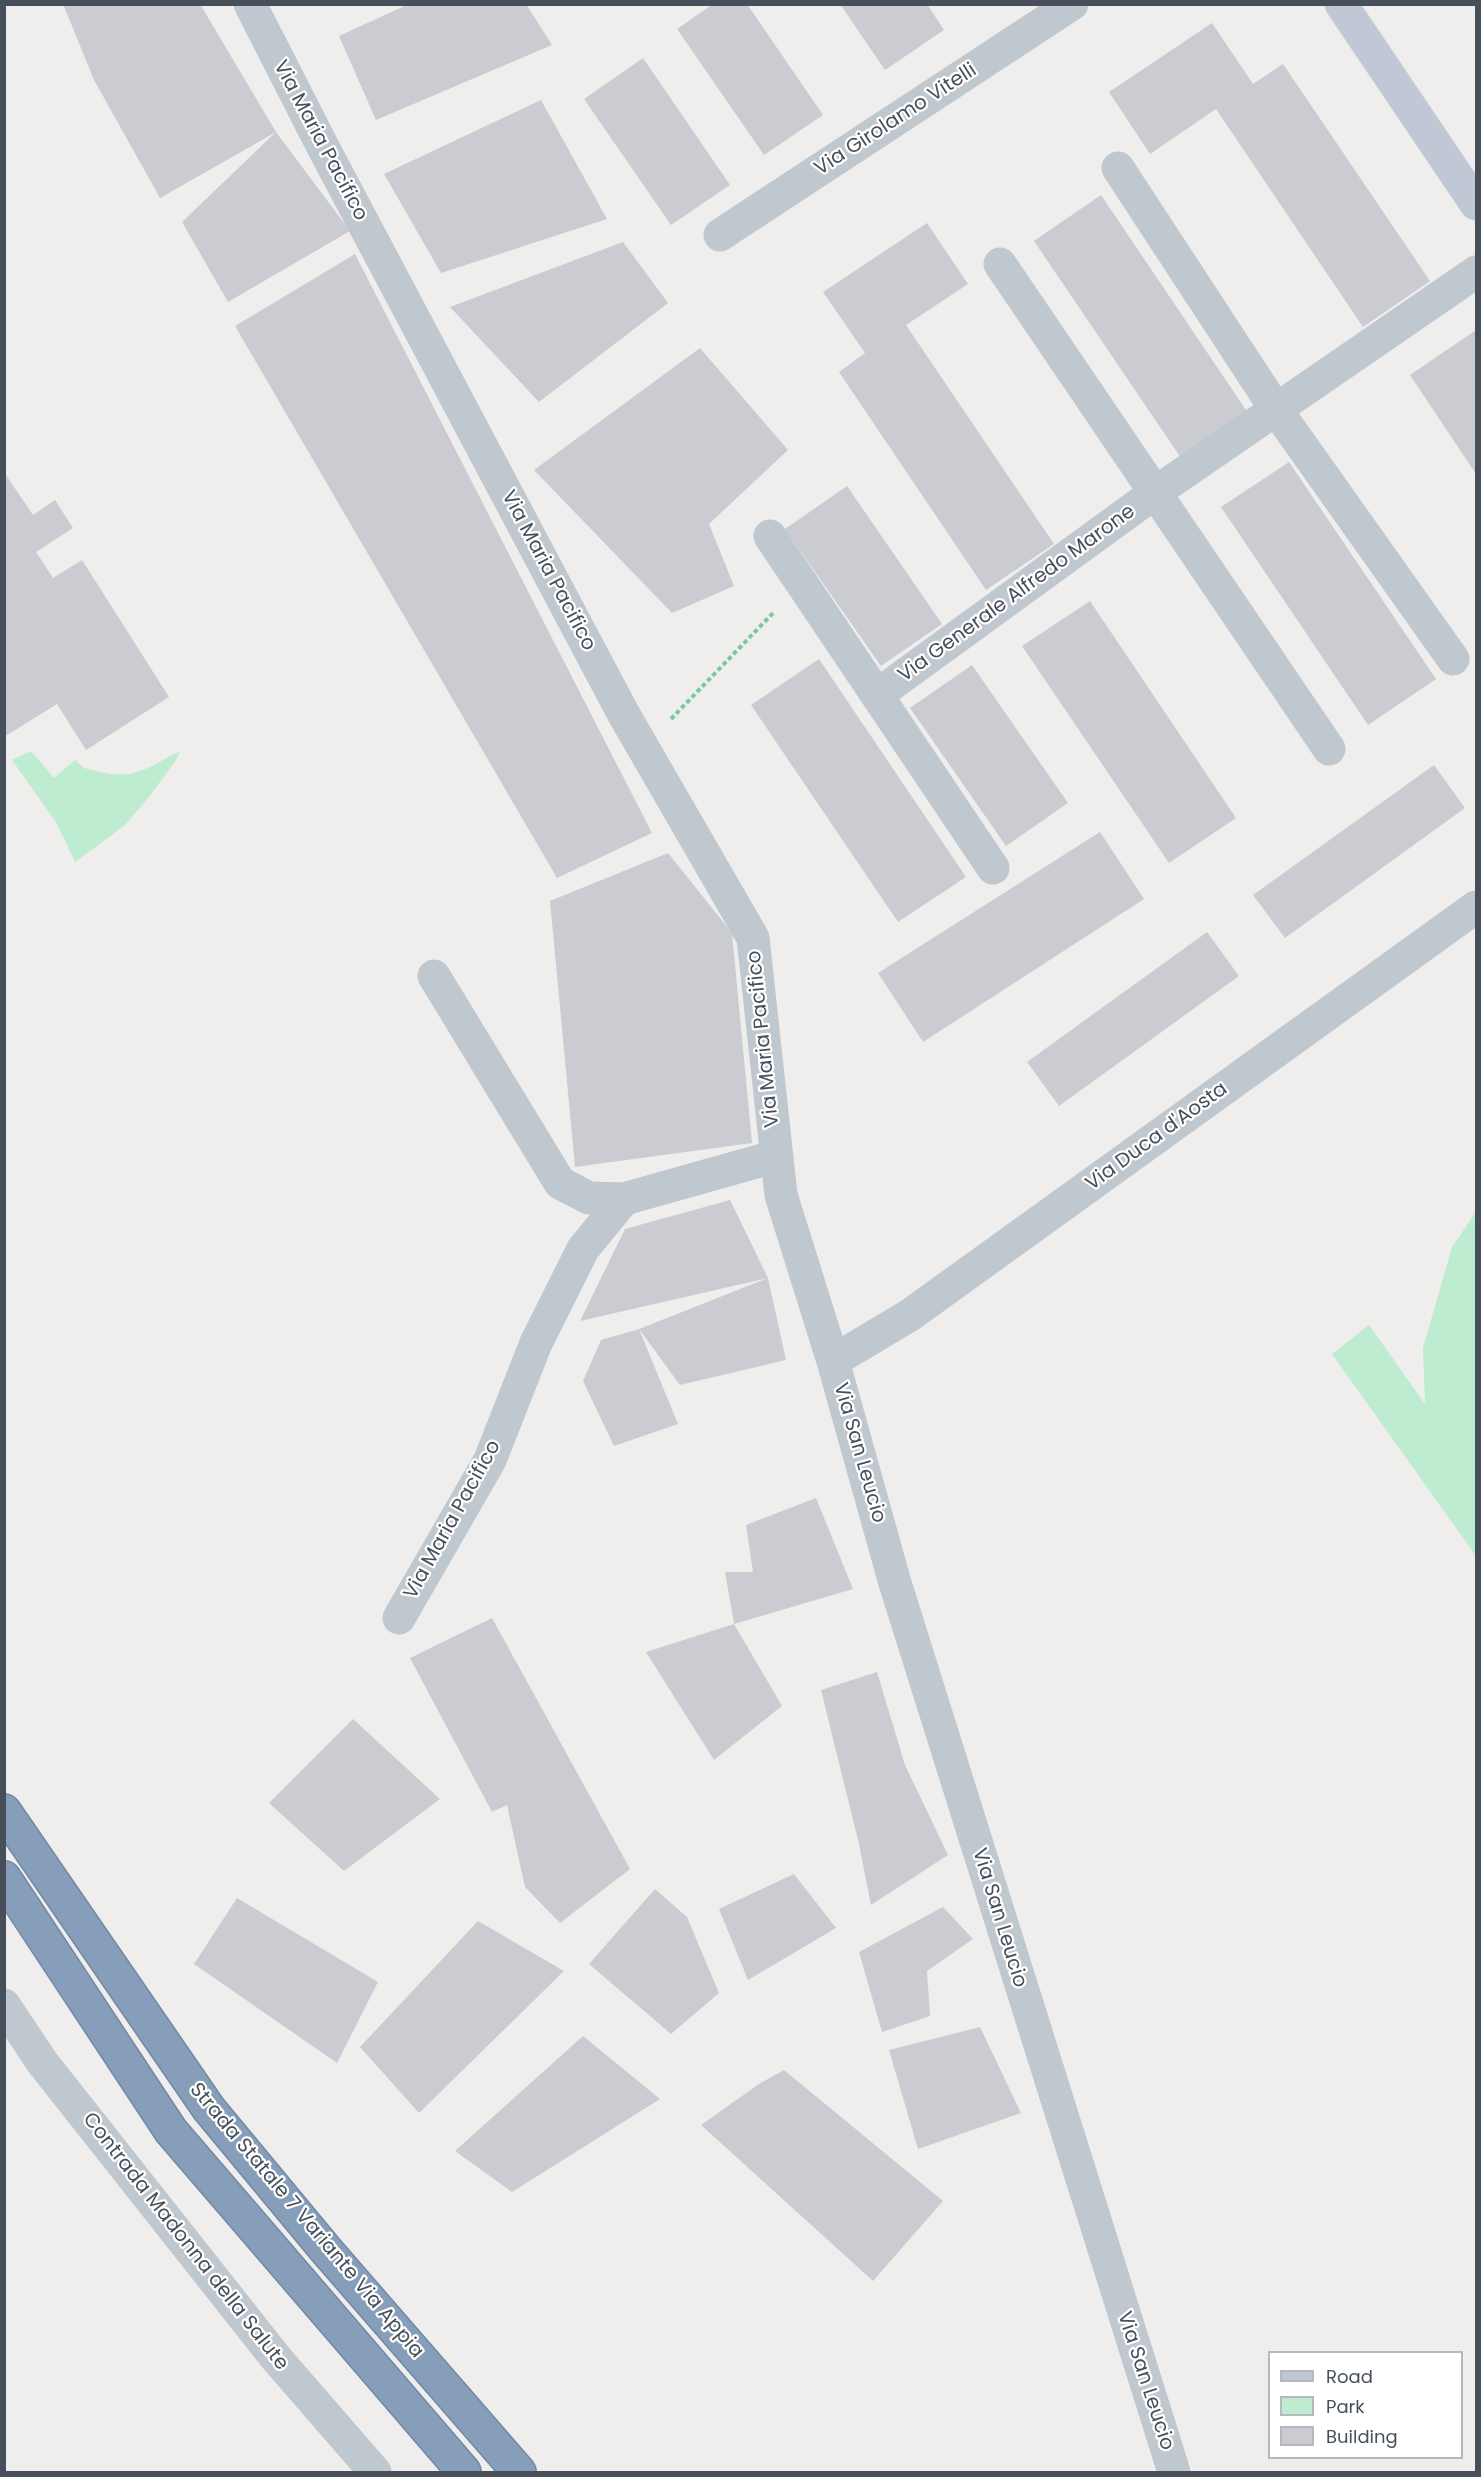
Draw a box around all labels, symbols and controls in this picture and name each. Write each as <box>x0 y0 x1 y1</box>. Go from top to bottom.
street label: Via Maria Pacifico <box>268 57 372 225</box>
street label: Via Girolamo Vitelli <box>811 59 981 181</box>
street label: Via Maria Pacifico <box>496 487 600 655</box>
street label: Via Generale Alfredo Marone <box>894 500 1140 688</box>
street label: Via Maria Pacifico <box>743 949 785 1129</box>
street label: Via Duca d'Aosta <box>1081 1077 1233 1197</box>
street label: Via San Leucio <box>828 1380 890 1526</box>
street label: Via Maria Pacifico <box>399 1436 507 1604</box>
street label: Via San Leucio <box>966 1845 1032 1991</box>
street label: Strada Statale 7 Variante Via Appia <box>184 2079 428 2363</box>
street label: Contrada Madonna della Salute <box>77 2108 293 2376</box>
street label: Via San Leucio <box>1111 2309 1179 2453</box>
legend <box>1268 2351 1463 2459</box>
text: Road <box>1326 2364 1373 2389</box>
text: Park <box>1326 2394 1365 2419</box>
text: Building <box>1326 2424 1398 2449</box>

